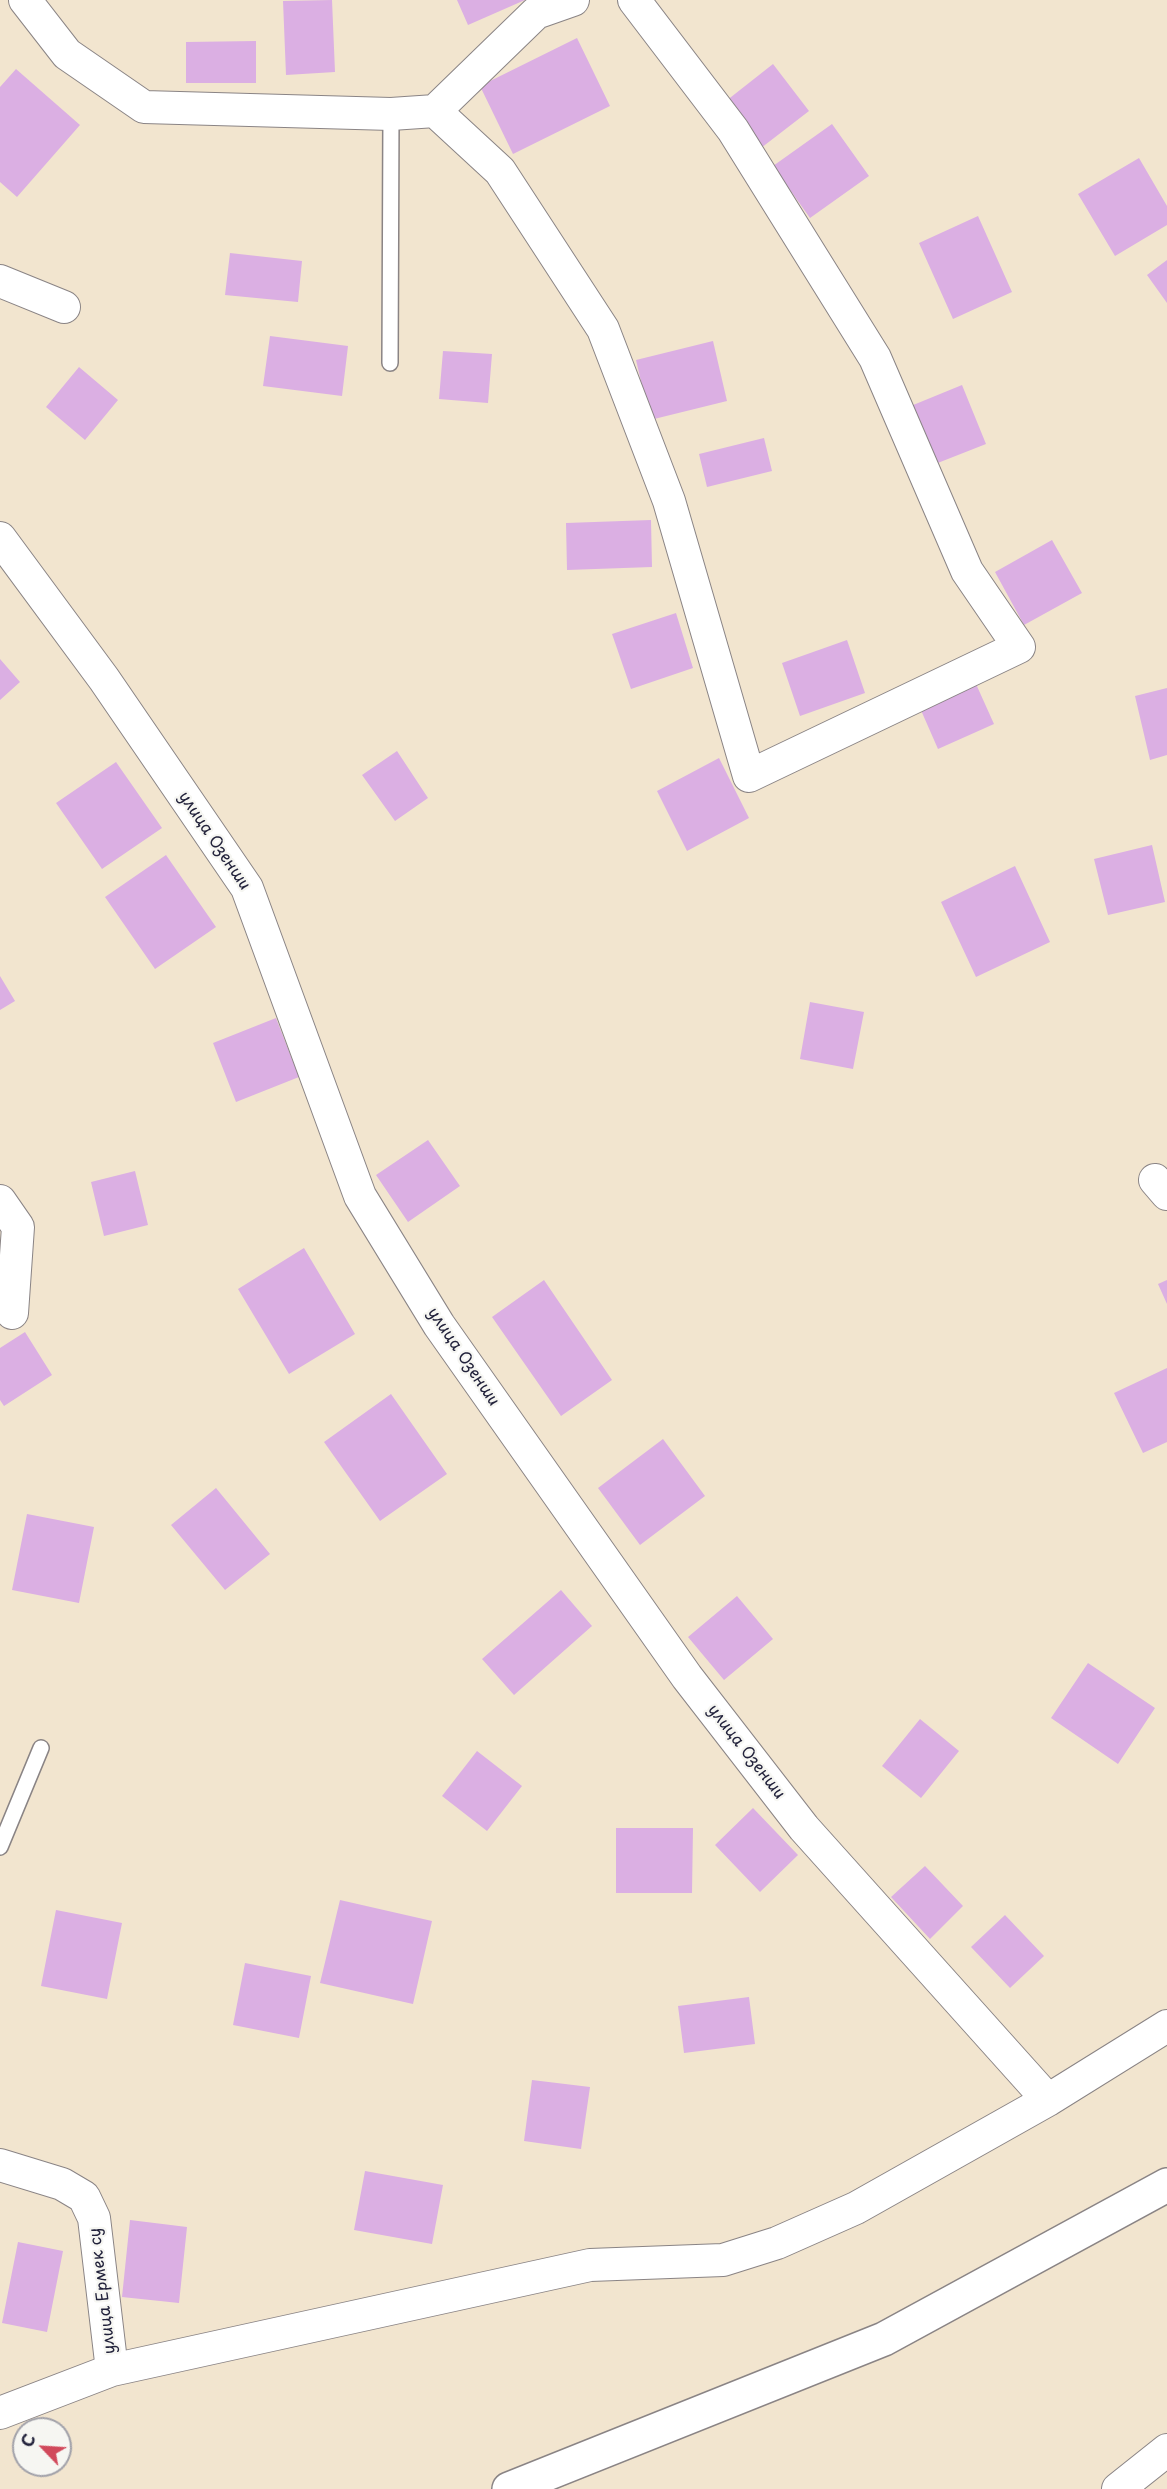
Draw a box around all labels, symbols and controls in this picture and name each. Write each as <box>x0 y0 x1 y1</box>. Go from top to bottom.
street label: улица Озенши <box>174 788 254 894</box>
street label: улица Озенши <box>423 1304 503 1410</box>
street label: улица Озенши <box>703 1701 789 1803</box>
street label: улица Ермек су <box>86 2227 120 2355</box>
north arrow <box>12 2417 72 2477</box>
text: С <box>14 2430 41 2451</box>

